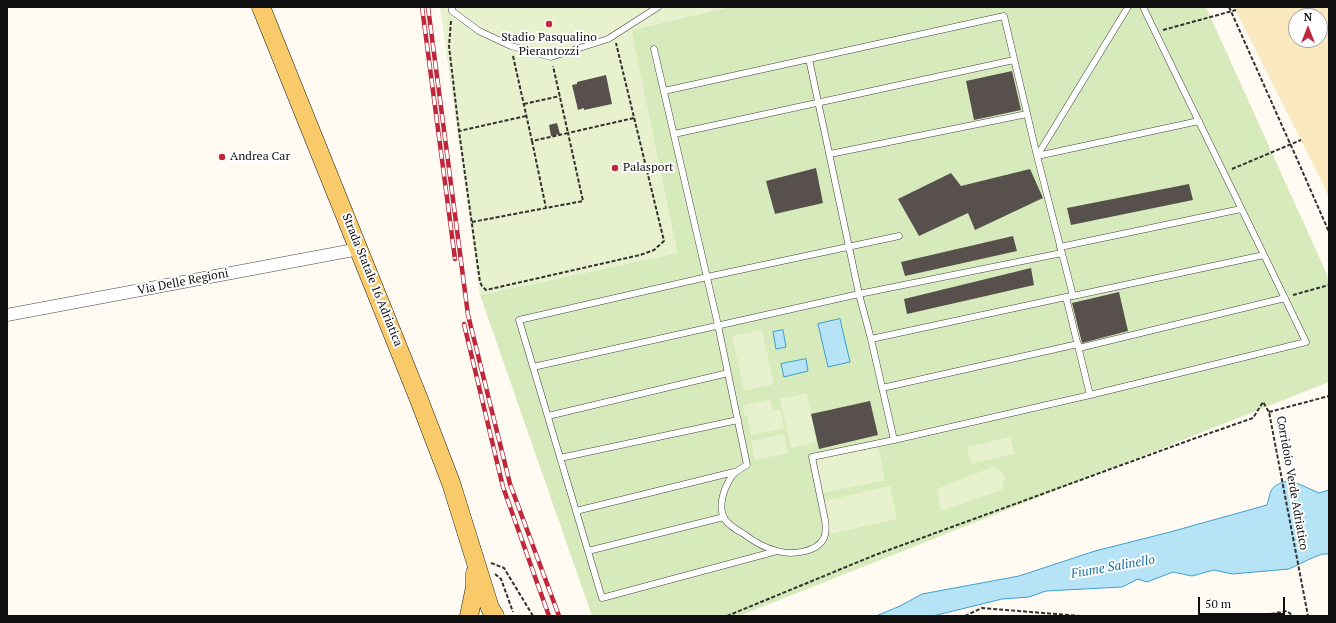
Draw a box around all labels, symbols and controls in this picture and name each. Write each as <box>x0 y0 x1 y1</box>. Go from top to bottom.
north arrow <box>1288 8 1328 48</box>
text: N <box>1304 10 1312 24</box>
marker: Stadio Pasqualino Pierantozzi <box>544 19 554 29</box>
place label: Stadio Pasqualino Pierantozzi <box>501 31 597 59</box>
place label: Andrea Car <box>230 150 290 164</box>
marker: Andrea Car <box>217 152 227 162</box>
place label: Palasport <box>623 161 674 175</box>
marker: Palasport <box>610 163 620 173</box>
street label: Strada Statale 16 Adriatica <box>339 212 405 348</box>
street label: Via Delle Regioni <box>136 266 230 298</box>
street label: Corridoio Verde Adriatico <box>1273 415 1311 551</box>
water label: Fiume Salinello <box>1070 552 1156 582</box>
scale bar <box>1200 589 1287 615</box>
text: 50 m <box>1205 596 1231 611</box>

